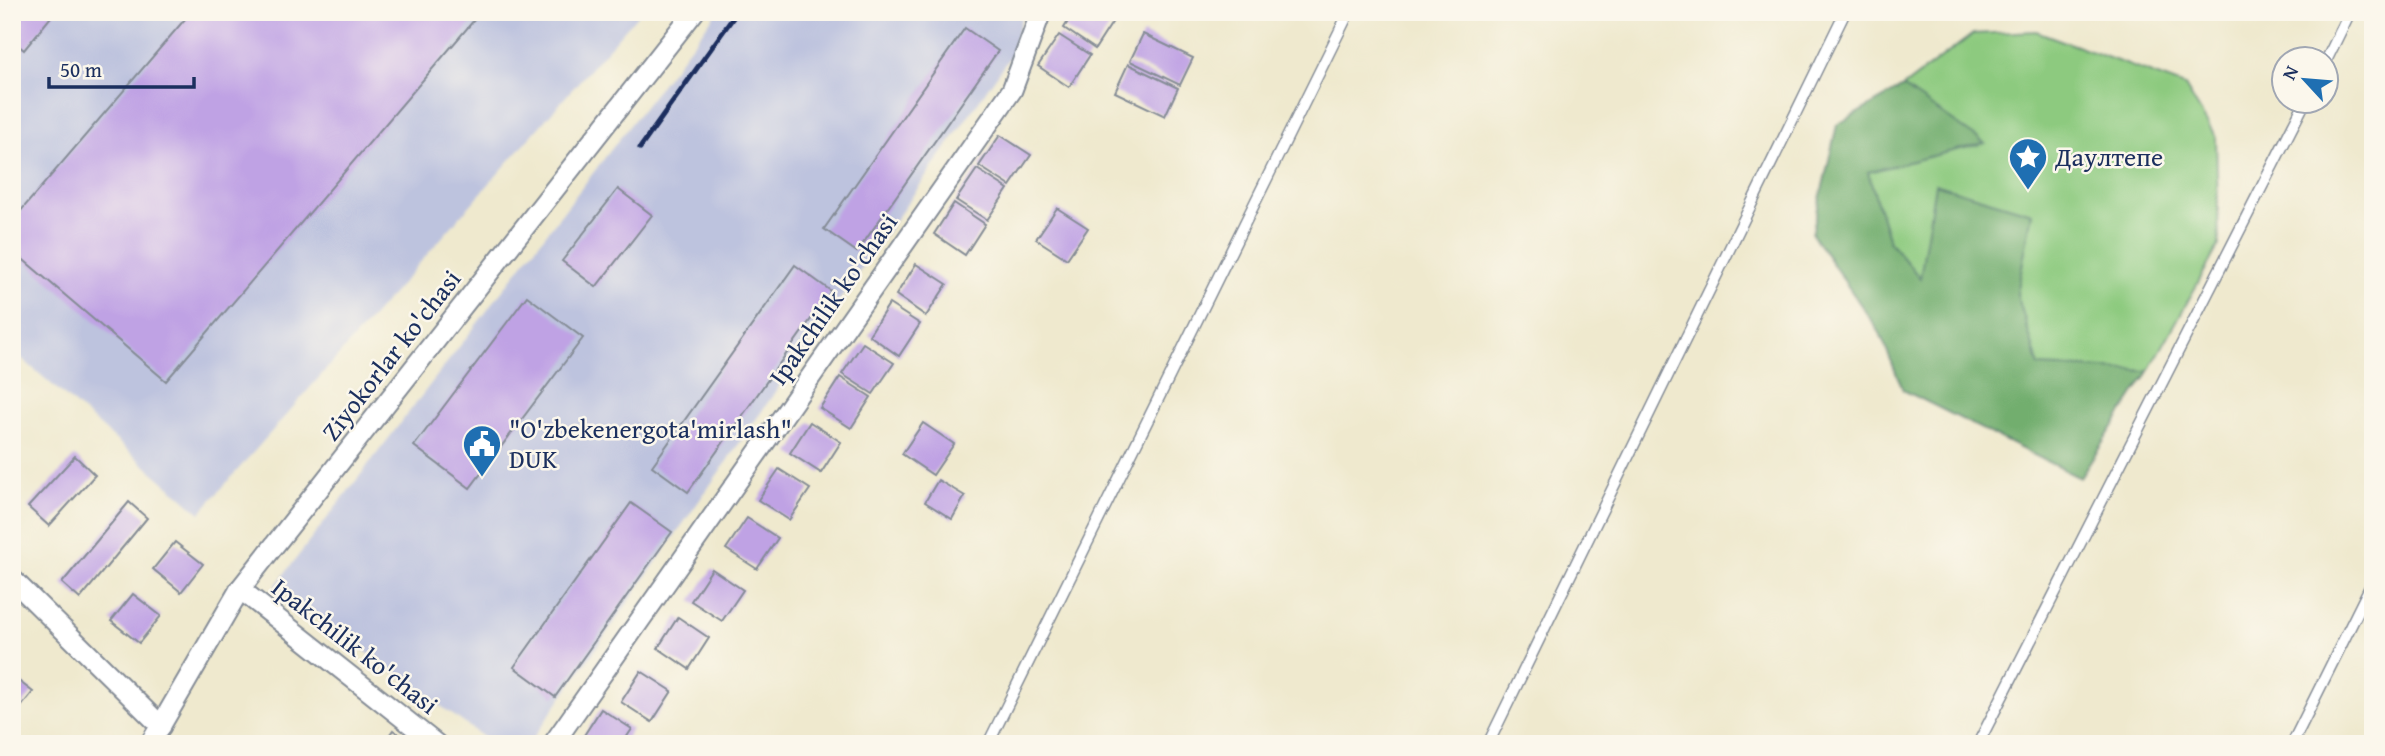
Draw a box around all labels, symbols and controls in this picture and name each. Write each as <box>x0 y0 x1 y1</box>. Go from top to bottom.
scale bar <box>49 46 194 90</box>
north arrow <box>2270 46 2340 116</box>
text: 50 m <box>60 54 102 85</box>
text: N <box>2274 60 2305 84</box>
place icon: Даултепе <box>2007 136 2049 191</box>
place label: Даултепе <box>2054 137 2163 176</box>
street label: Ipakchilik ko'chasi <box>759 205 907 393</box>
street label: Ziyokorlar ko'chasi <box>311 261 470 449</box>
place label: "O'zbekenergota'mirlash" DUK <box>509 409 792 478</box>
public building icon: "O'zbekenergota'mirlash" DUK <box>461 423 503 478</box>
street label: Ipakchilik ko'chasi <box>264 568 447 723</box>

